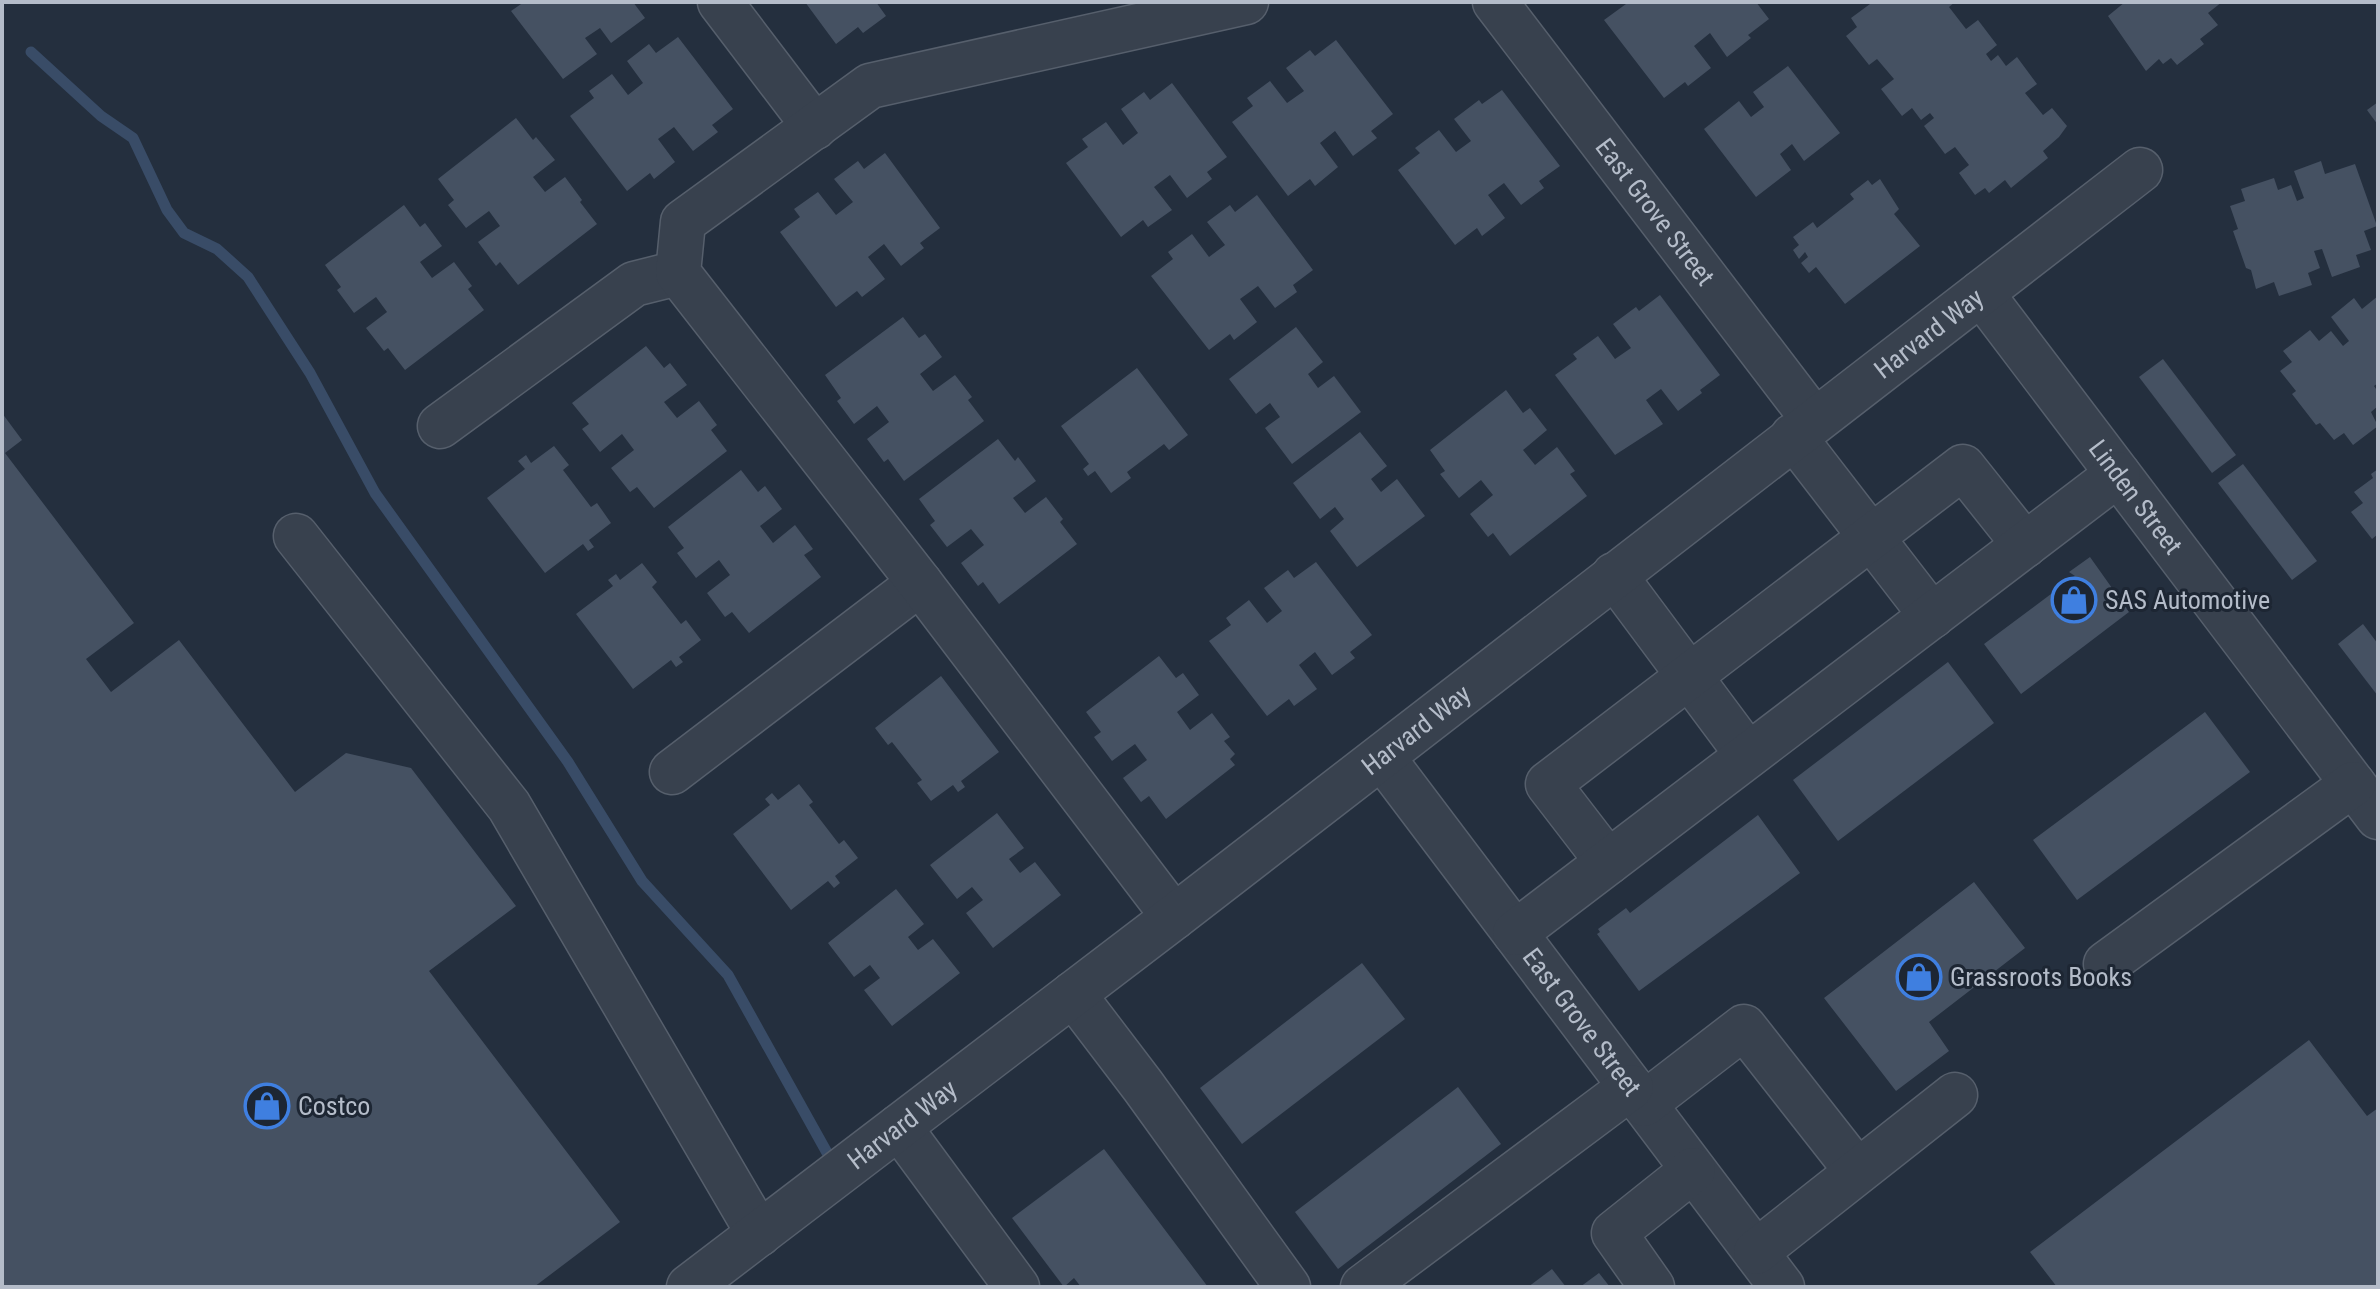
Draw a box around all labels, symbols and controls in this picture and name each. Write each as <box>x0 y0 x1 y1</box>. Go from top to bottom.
street label: East Grove Street <box>1590 132 1721 291</box>
street label: Harvard Way <box>1868 282 1989 385</box>
street label: Linden Street <box>2083 434 2188 560</box>
shop icon: SAS Automotive <box>2050 576 2098 624</box>
place label: SAS Automotive <box>2105 585 2270 615</box>
street label: Harvard Way <box>1356 678 1476 781</box>
street label: East Grove Street <box>1517 942 1647 1102</box>
shop icon: Grassroots Books <box>1895 953 1943 1001</box>
place label: Grassroots Books <box>1950 962 2132 992</box>
street label: Harvard Way <box>842 1073 963 1176</box>
shop icon: Costco <box>243 1082 291 1130</box>
place label: Costco <box>298 1091 370 1121</box>

